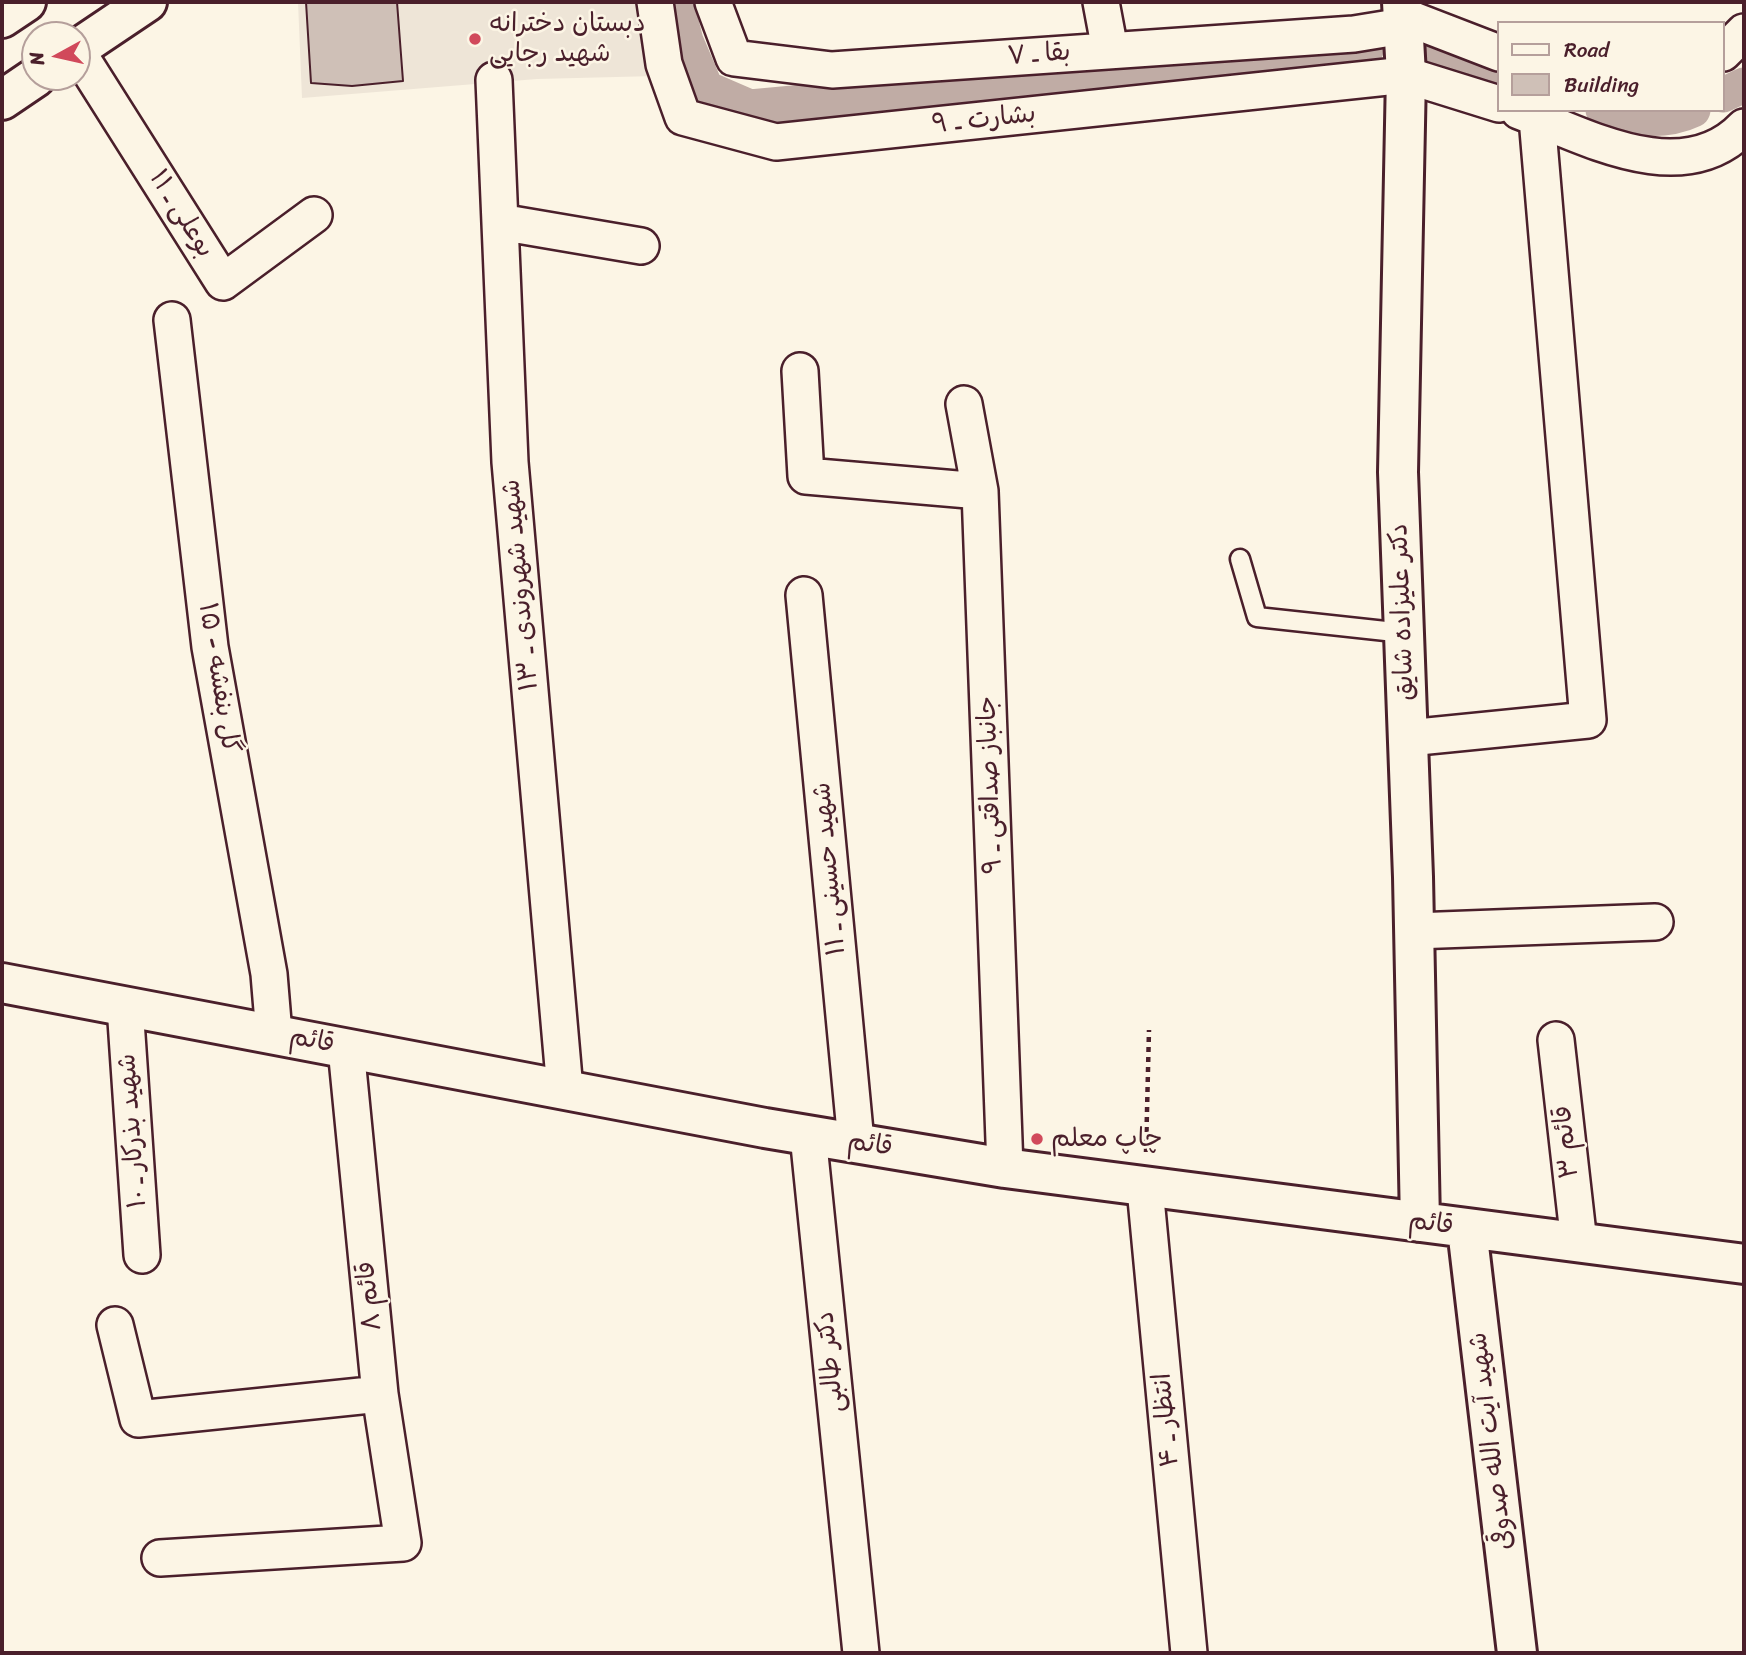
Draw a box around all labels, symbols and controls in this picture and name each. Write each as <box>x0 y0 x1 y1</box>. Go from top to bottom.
place label: دبستان دخترانه شهید رجایی <box>489 8 645 70</box>
north arrow <box>21 21 91 91</box>
legend <box>1498 21 1725 112</box>
marker: دبستان دخترانه شهید رجایی <box>467 31 483 47</box>
text: Road <box>1564 31 1609 69</box>
street label: بقا ـ ۷ <box>1006 37 1072 73</box>
text: N <box>19 50 54 68</box>
text: Building <box>1564 66 1639 104</box>
street label: بشارت ـ ۹ <box>930 99 1038 141</box>
street label: بوعلی ـ ۱۱ <box>142 164 220 264</box>
street label: شهید شهروندی ـ ۱۳ <box>496 478 546 692</box>
street label: دکتر علیزاده شایق <box>1384 523 1422 701</box>
street label: گل بنفشه - ۱۵ <box>191 601 245 755</box>
street label: جانباز صداقتی ـ ۹ <box>972 695 1010 875</box>
street label: شهید حسینی ـ ۱۱ <box>807 781 853 957</box>
street label: قائم <box>287 1021 337 1061</box>
street label: شهید بذرکار ـ ۱۰ <box>112 1053 154 1209</box>
street label: قائم ۳ <box>1548 1104 1586 1180</box>
place label: چاپ معلم <box>1051 1123 1163 1155</box>
street label: قائم <box>845 1126 895 1164</box>
marker: چاپ معلم <box>1029 1131 1045 1147</box>
street label: قائم <box>1406 1205 1456 1243</box>
street label: قائم ۸ <box>351 1259 389 1333</box>
street label: دکتر طالبی <box>810 1310 852 1414</box>
street label: شهید آیت الله صدوقی <box>1463 1330 1521 1552</box>
street label: انتظار ـ ۴ <box>1147 1372 1187 1468</box>

